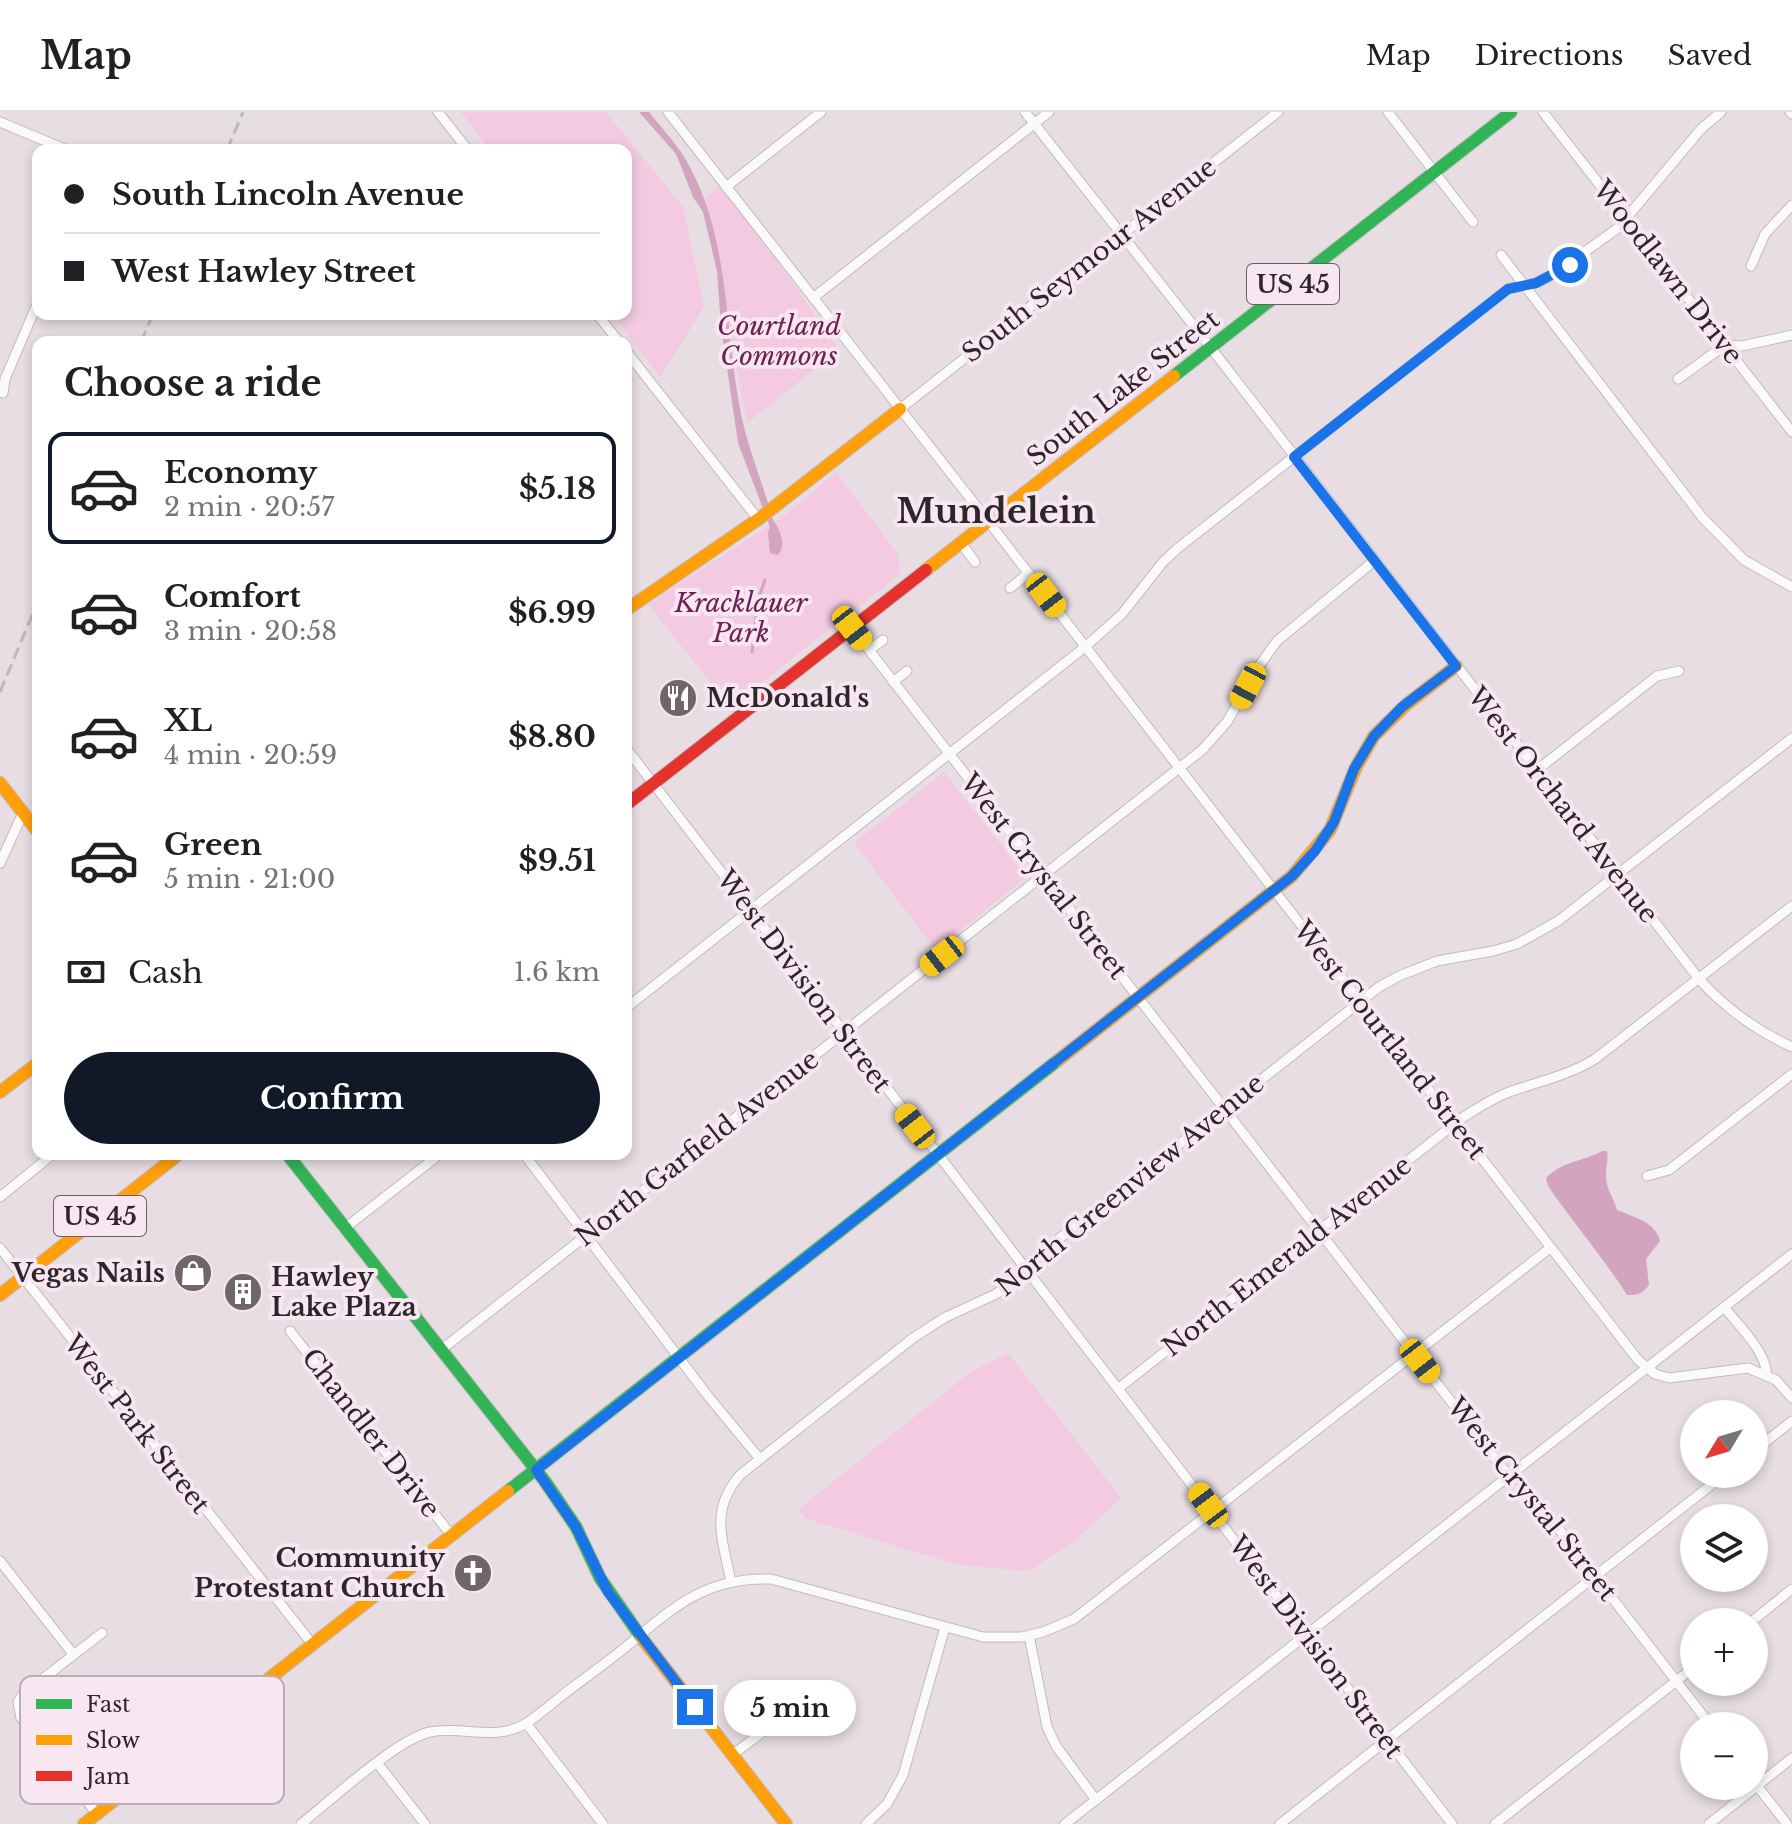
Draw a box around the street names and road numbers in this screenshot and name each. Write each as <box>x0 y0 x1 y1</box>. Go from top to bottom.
street label: South Seymour Avenue <box>956 151 1222 369</box>
street label: Woodlawn Drive <box>1586 173 1750 370</box>
road number: US 45 <box>1247 264 1339 304</box>
street label: South Lake Street <box>1020 303 1226 473</box>
street label: West Orchard Avenue <box>1460 680 1665 929</box>
street label: West Crystal Street <box>953 766 1134 985</box>
street label: West Division Street <box>709 863 898 1099</box>
street label: West Courtland Street <box>1286 913 1493 1166</box>
street label: North Garfield Avenue <box>569 1043 825 1253</box>
street label: North Greenview Avenue <box>990 1067 1270 1303</box>
street label: North Emerald Avenue <box>1156 1149 1418 1363</box>
road number: US 45 <box>54 1196 146 1236</box>
street label: West Park Street <box>57 1327 217 1520</box>
street label: Chandler Drive <box>295 1342 447 1524</box>
street label: West Crystal Street <box>1440 1390 1624 1607</box>
street label: West Division Street <box>1221 1529 1410 1765</box>

